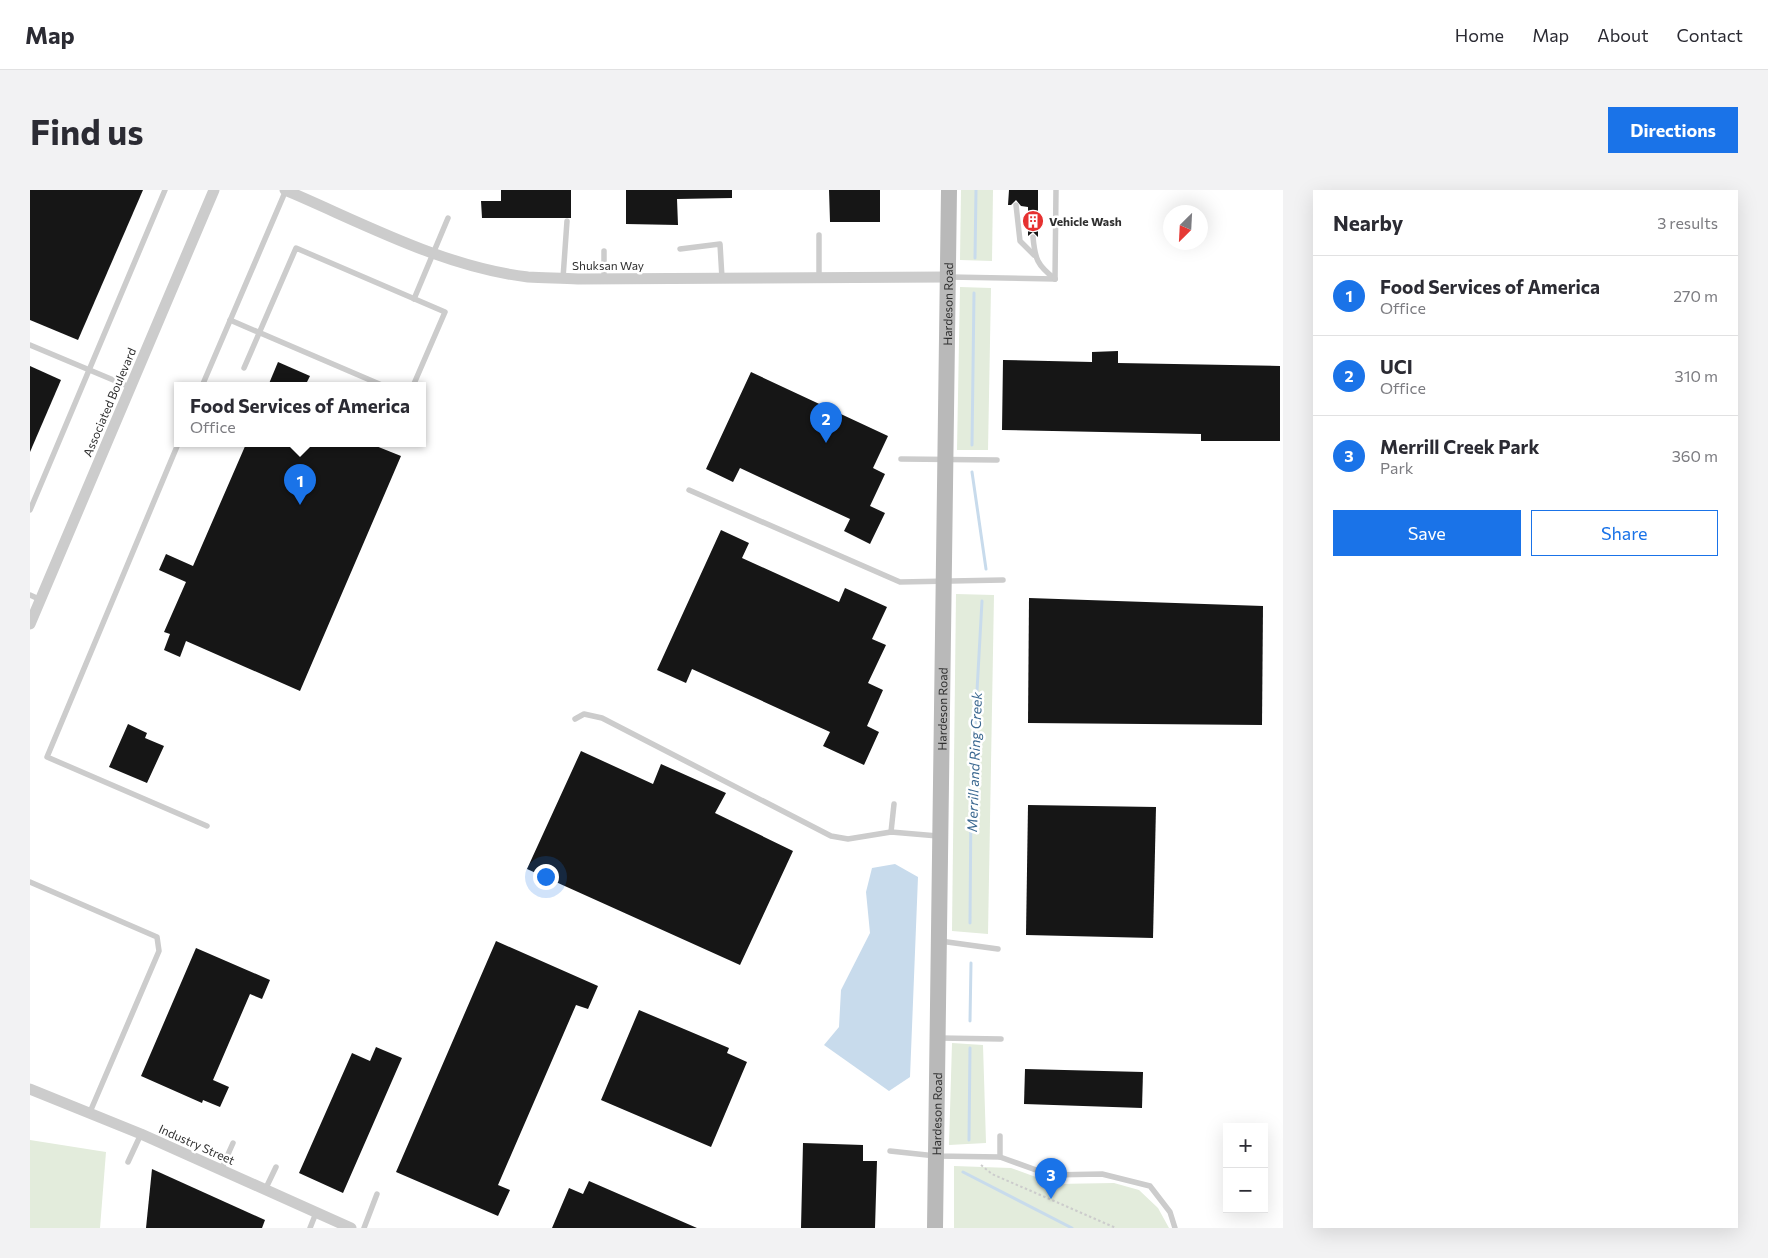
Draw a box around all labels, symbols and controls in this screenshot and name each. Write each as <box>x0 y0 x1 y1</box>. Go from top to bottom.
text: Map <box>25 20 75 49</box>
text: Home <box>1455 24 1504 46</box>
text: Map <box>1532 24 1569 46</box>
text: About <box>1597 24 1649 46</box>
text: Contact <box>1677 24 1743 46</box>
button: Directions <box>1608 107 1738 153</box>
text: Find us <box>30 109 144 152</box>
north arrow <box>1163 205 1208 250</box>
building icon: Vehicle Wash <box>1021 209 1045 233</box>
text: Nearby <box>1333 210 1403 235</box>
text: 3 results <box>1657 213 1718 232</box>
place label: Vehicle Wash <box>1049 214 1122 228</box>
street label: Shuksan Way <box>572 258 644 272</box>
street label: Hardeson Road <box>940 262 955 346</box>
text: Food Services of America <box>1380 275 1600 298</box>
text: 1 <box>1345 286 1353 305</box>
text: 270 m <box>1673 286 1718 305</box>
text: Office <box>1380 298 1426 317</box>
street label: Associated Boulevard <box>80 345 138 458</box>
text: UCI <box>1380 355 1413 378</box>
text: 2 <box>1344 366 1354 385</box>
text: 310 m <box>1675 366 1718 385</box>
text: Office <box>1380 378 1426 397</box>
popup <box>174 382 426 447</box>
text: Food Services of America <box>190 394 410 417</box>
pin: 2 <box>810 402 842 443</box>
text: Office <box>190 417 236 436</box>
text: Merrill Creek Park <box>1380 435 1539 458</box>
text: 3 <box>1344 446 1354 465</box>
text: 360 m <box>1672 446 1718 465</box>
text: Park <box>1380 458 1413 477</box>
pin: 1 <box>284 464 316 505</box>
button: Save <box>1333 510 1521 556</box>
button: Share <box>1531 510 1718 556</box>
street label: Hardeson Road <box>934 667 950 751</box>
water label: Merrill and Ring Creek <box>963 691 985 832</box>
your location <box>533 864 559 890</box>
street label: Hardeson Road <box>929 1072 944 1156</box>
street label: Industry Street <box>157 1121 237 1167</box>
map controls <box>1223 1123 1268 1213</box>
button: + <box>1223 1123 1268 1168</box>
pin: 3 <box>1035 1158 1067 1199</box>
button: − <box>1223 1168 1268 1213</box>

